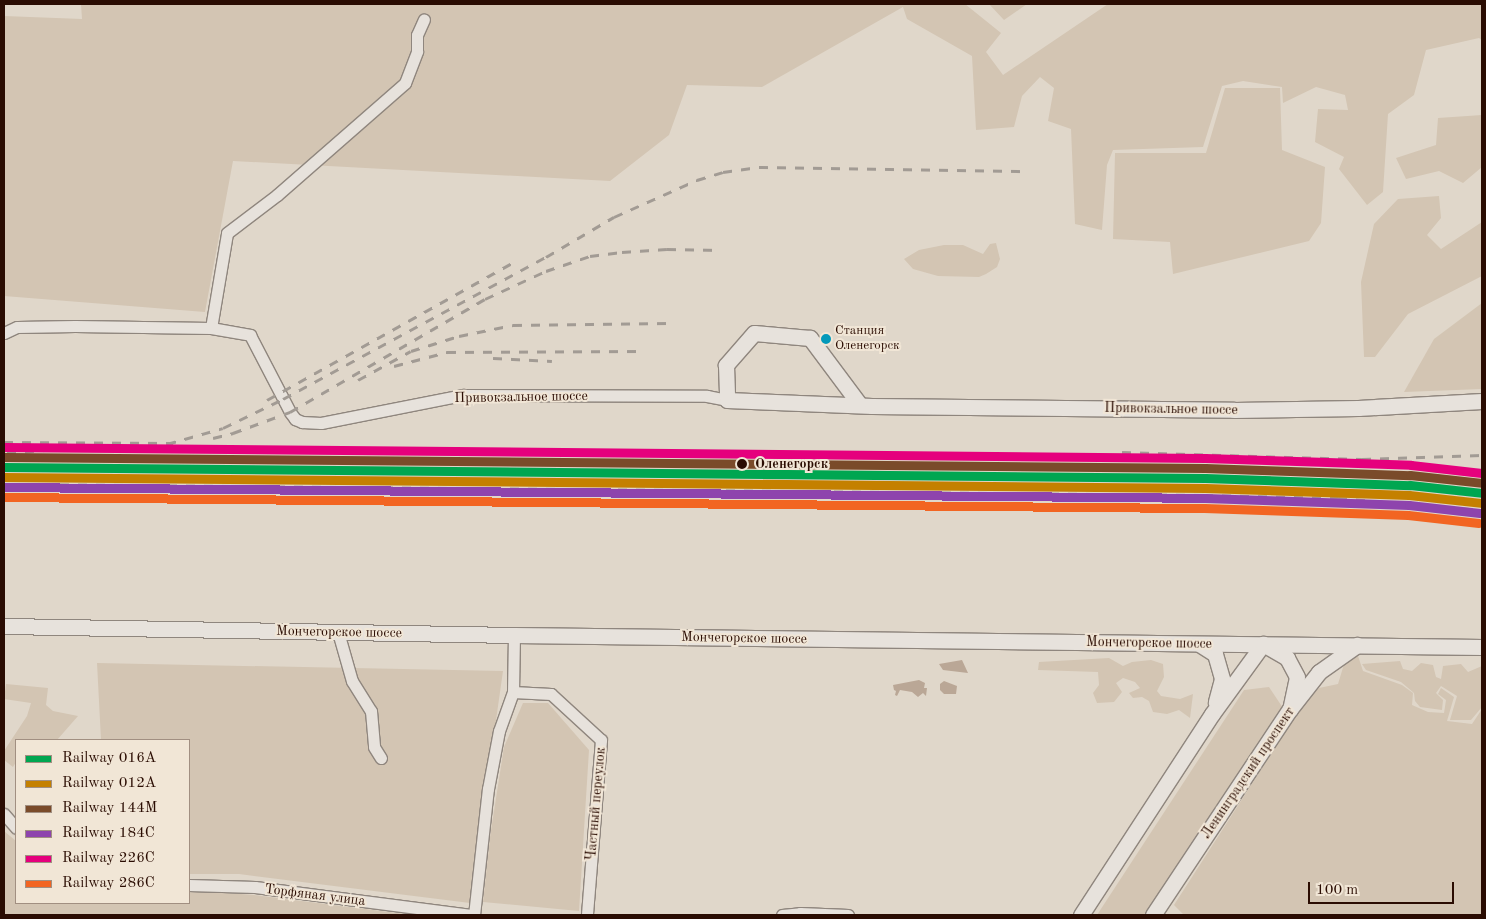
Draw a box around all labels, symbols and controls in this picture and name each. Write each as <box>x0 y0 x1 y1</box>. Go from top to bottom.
place label: Станция Оленегорск <box>835 324 900 355</box>
marker: Станция Оленегорск <box>821 334 831 344</box>
street label: Привокзальное шоссе <box>454 387 588 407</box>
street label: Привокзальное шоссе <box>1104 399 1238 419</box>
marker: Оленегорск <box>733 455 751 473</box>
place label: Оленегорск <box>755 456 828 472</box>
street label: Мончегорское шоссе <box>276 623 402 641</box>
street label: Мончегорское шоссе <box>681 629 807 647</box>
street label: Мончегорское шоссе <box>1086 634 1212 652</box>
street label: Ленинградский проспект <box>1198 704 1298 842</box>
legend <box>15 739 190 904</box>
street label: Частный переулок <box>583 747 609 861</box>
text: Railway 016А <box>62 751 156 766</box>
text: Railway 012А <box>62 776 156 791</box>
text: Railway 144М <box>62 801 157 816</box>
text: Railway 184С <box>62 826 155 841</box>
text: Railway 226С <box>62 851 155 866</box>
scale bar <box>1311 872 1457 904</box>
text: Railway 286С <box>62 876 155 891</box>
street label: Торфяная улица <box>264 880 366 910</box>
text: 100 m <box>1316 883 1358 898</box>

